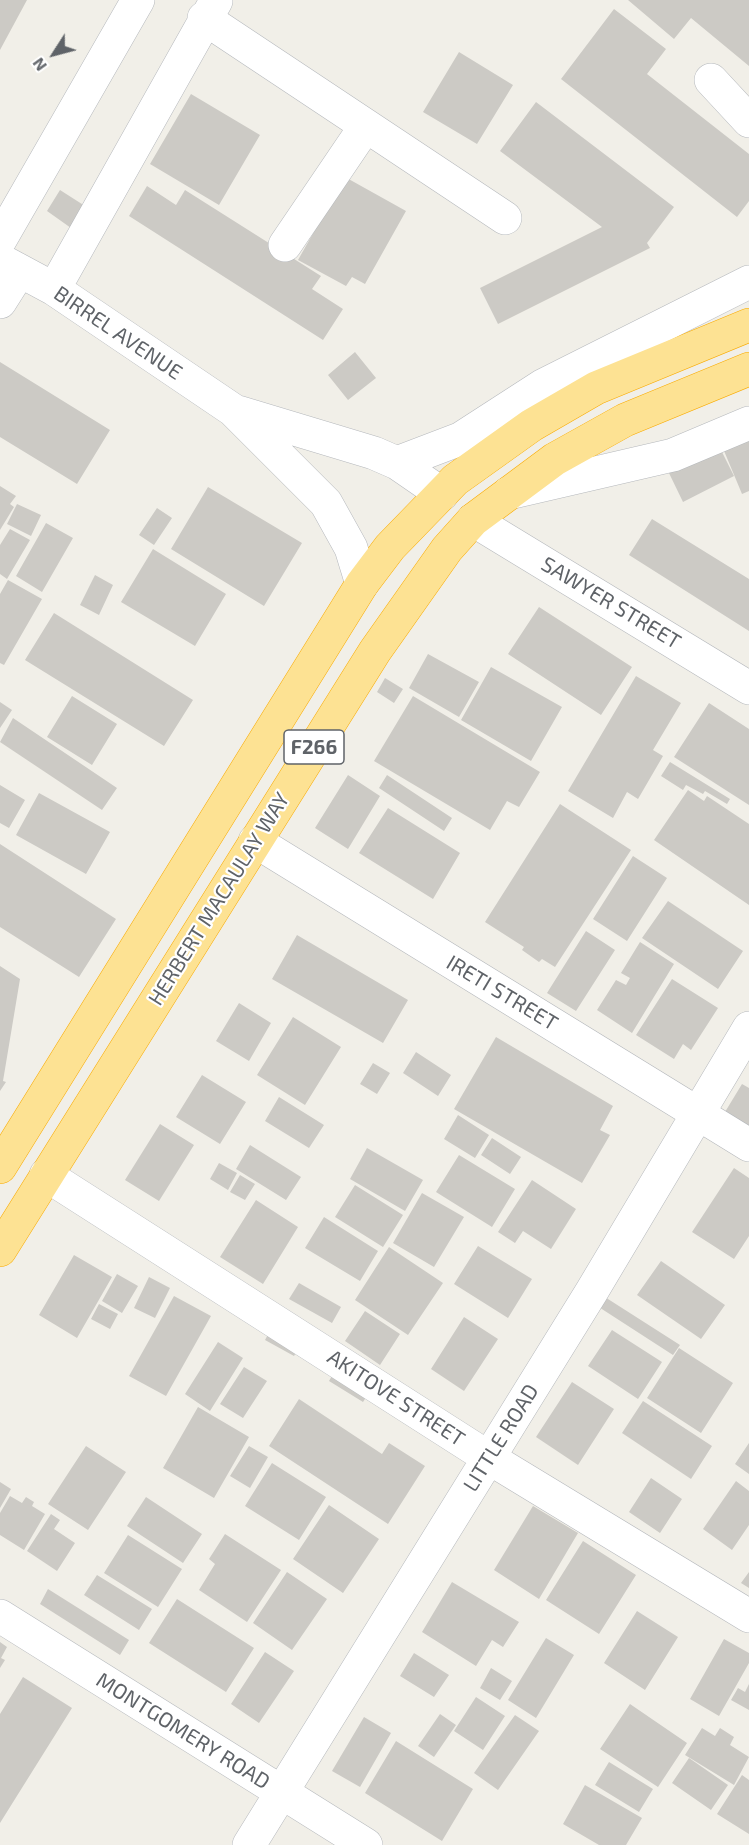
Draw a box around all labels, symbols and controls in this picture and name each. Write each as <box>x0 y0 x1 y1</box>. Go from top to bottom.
north arrow <box>24 24 84 84</box>
text: N <box>28 55 50 75</box>
street label: BIRREL AVENUE <box>49 281 187 385</box>
street label: SAWYER STREET <box>537 551 685 655</box>
road number: F266 <box>284 730 344 764</box>
street label: HERBERT MACAULAY WAY <box>143 788 295 1010</box>
street label: IRETI STREET <box>442 950 562 1036</box>
street label: AKITOVE STREET <box>323 1344 469 1452</box>
street label: LITTLE ROAD <box>458 1380 544 1496</box>
street label: MONTGOMERY ROAD <box>92 1667 274 1795</box>

